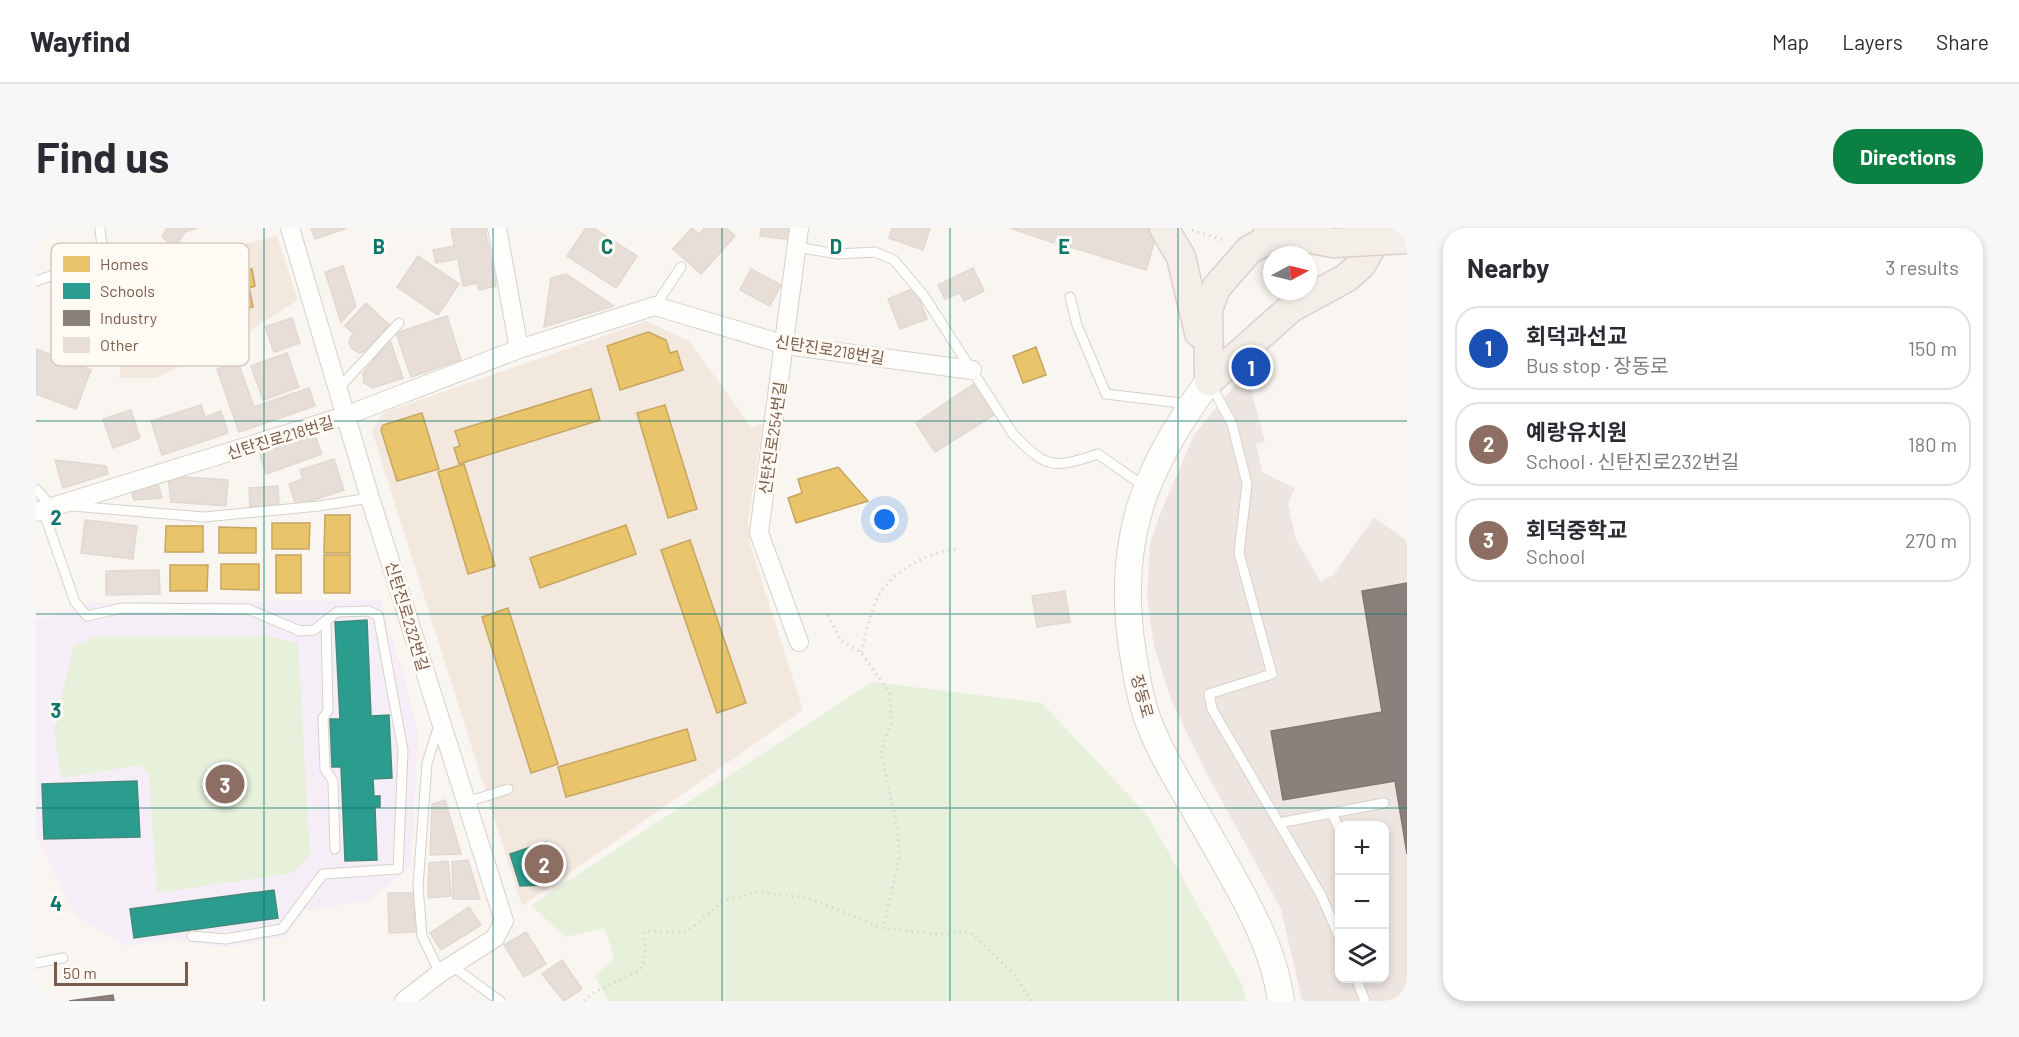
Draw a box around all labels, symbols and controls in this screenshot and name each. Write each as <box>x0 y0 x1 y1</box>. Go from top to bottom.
text: Wayfind <box>30 24 130 58</box>
text: Map <box>1772 29 1809 54</box>
text: Layers <box>1842 29 1903 54</box>
text: Share <box>1936 29 1989 54</box>
button: Directions <box>1833 129 1983 184</box>
text: Find us <box>36 131 169 181</box>
text: B <box>373 234 385 258</box>
text: C <box>601 234 613 258</box>
text: D <box>830 234 842 258</box>
text: E <box>1058 234 1070 258</box>
legend <box>51 243 249 366</box>
north arrow <box>1263 246 1317 300</box>
text: Nearby <box>1467 252 1549 283</box>
text: Homes <box>100 254 148 273</box>
text: 3 results <box>1885 255 1959 279</box>
text: Schools <box>100 281 155 300</box>
text: Industry <box>100 308 158 327</box>
text: 회덕과선교 <box>1526 322 1627 348</box>
street label: 신탄진로218번길 <box>774 331 886 367</box>
text: Other <box>100 335 139 354</box>
text: 1 <box>1485 336 1492 360</box>
text: 150 m <box>1908 336 1957 360</box>
pin: 1 <box>1232 344 1270 390</box>
text: Bus stop · 장동로 <box>1526 353 1669 377</box>
street label: 신탄진로254번길 <box>755 380 789 496</box>
street label: 신탄진로218번길 <box>224 412 336 462</box>
text: 예랑유치원 <box>1526 418 1627 444</box>
text: 2 <box>1483 432 1494 456</box>
text: 180 m <box>1908 432 1957 456</box>
text: School · 신탄진로232번길 <box>1526 449 1739 473</box>
text: 2 <box>50 505 62 529</box>
your location <box>870 505 899 534</box>
text: 회덕중학교 <box>1526 516 1627 542</box>
text: 3 <box>1483 528 1494 552</box>
text: 270 m <box>1905 528 1957 552</box>
text: School <box>1526 544 1585 568</box>
street label: 신탄진로232번길 <box>382 559 434 673</box>
street label: 장동로 <box>1128 672 1158 720</box>
text: 3 <box>51 698 61 722</box>
pin: 3 <box>206 762 244 806</box>
map controls <box>1335 821 1389 983</box>
button: + <box>1335 821 1389 875</box>
pin: 2 <box>524 842 564 886</box>
button: − <box>1335 875 1389 929</box>
text: 4 <box>50 891 62 915</box>
button: layers <box>1335 929 1389 983</box>
scale bar <box>54 959 188 986</box>
text: 50 m <box>63 963 97 982</box>

